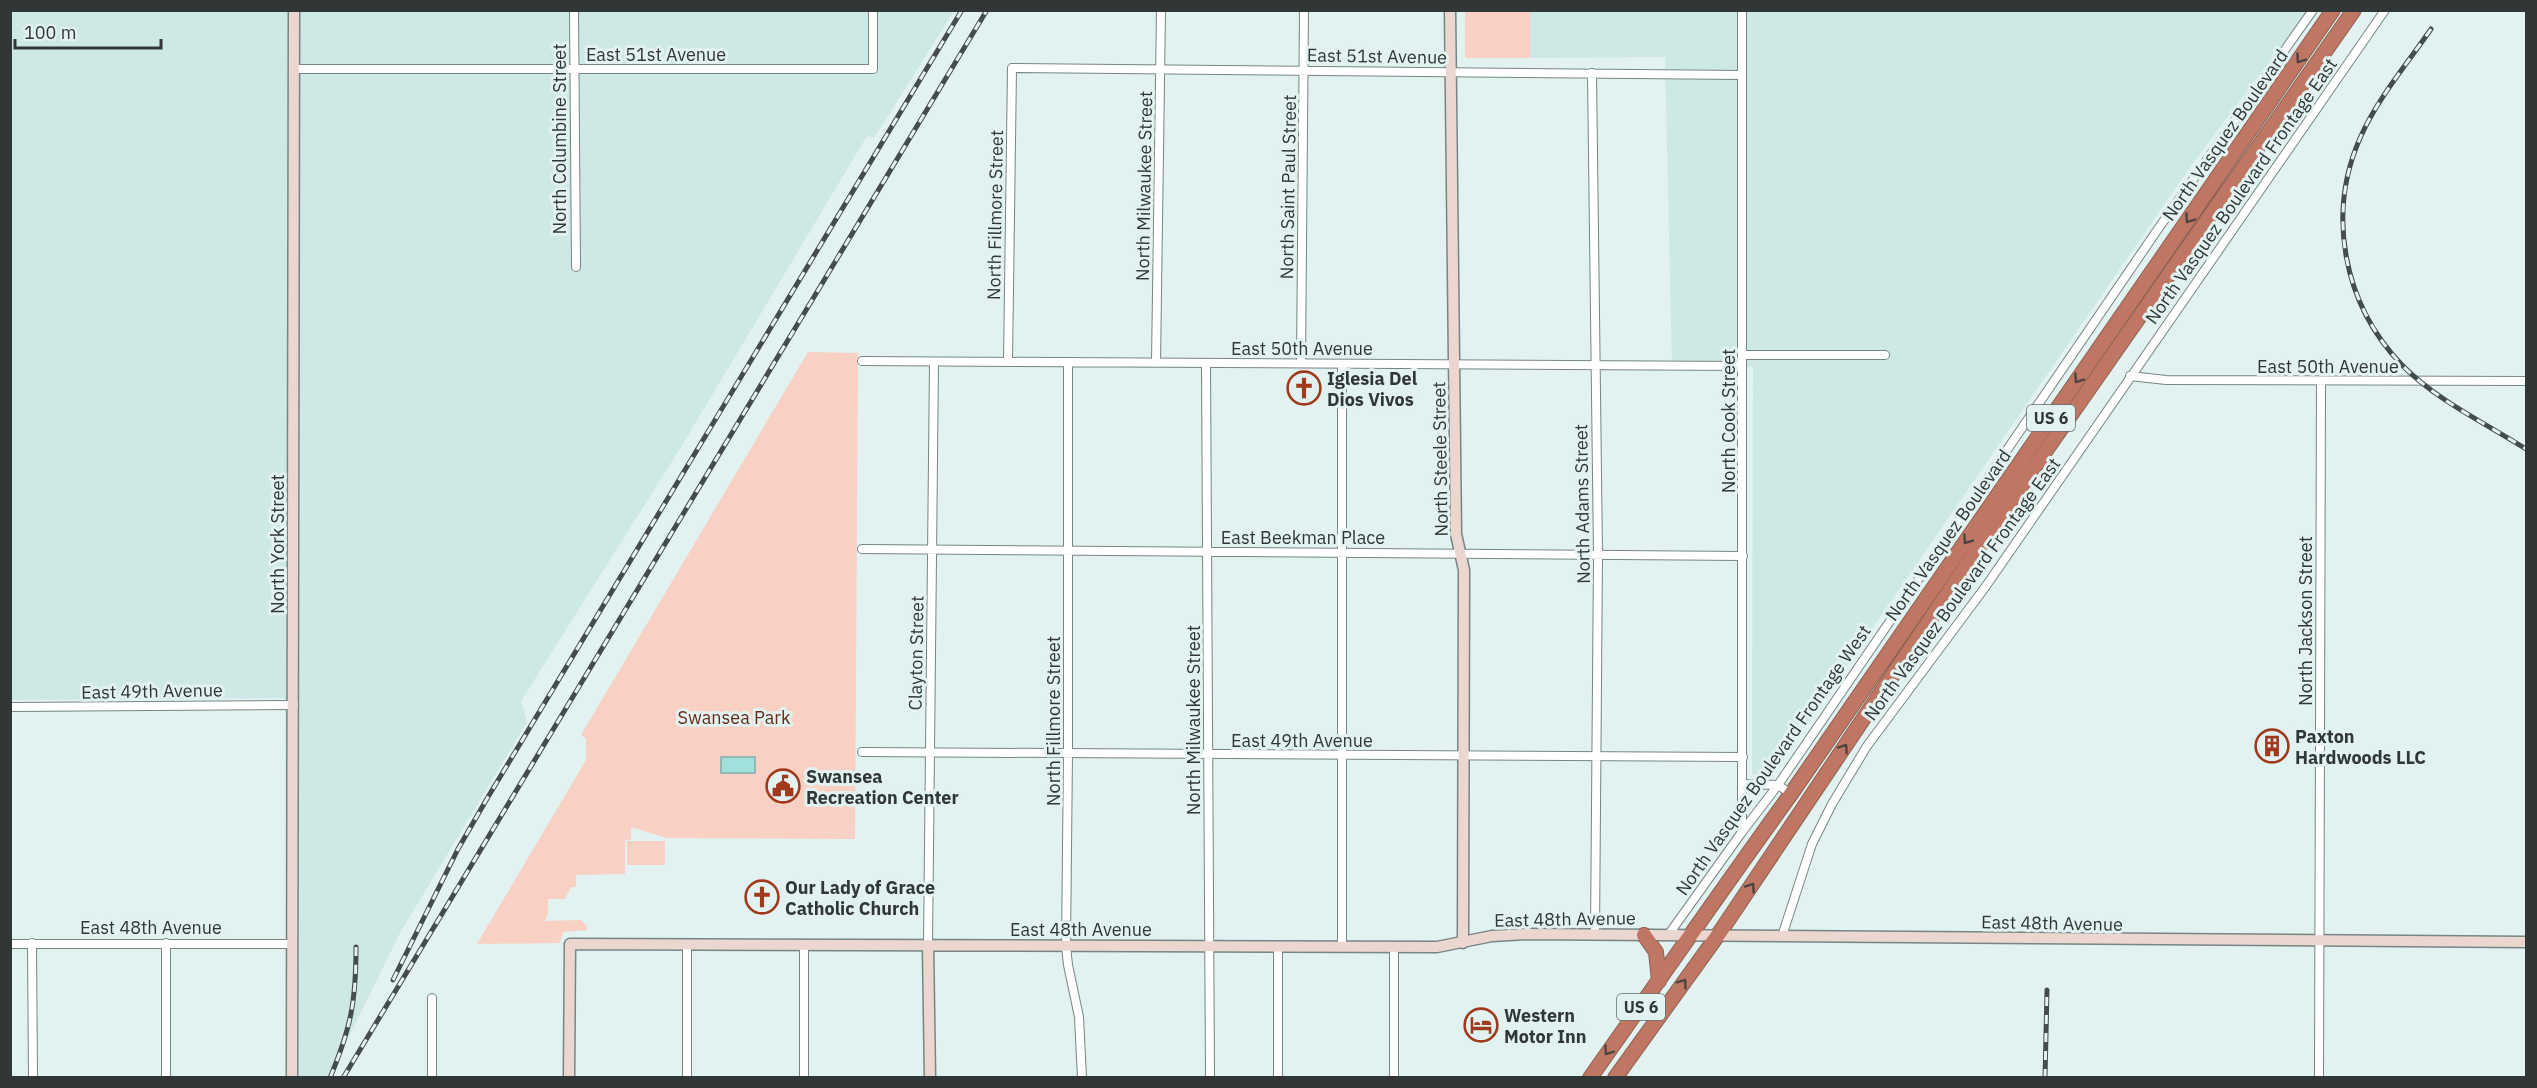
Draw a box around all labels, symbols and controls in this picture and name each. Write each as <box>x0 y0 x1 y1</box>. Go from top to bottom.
scale bar <box>15 12 160 50</box>
text: 100 m <box>24 21 76 44</box>
street label: North Columbine Street <box>548 43 571 235</box>
street label: East 51st Avenue <box>586 43 726 66</box>
street label: East 51st Avenue <box>1307 43 1447 69</box>
street label: North Vasquez Boulevard <box>2157 45 2293 225</box>
one-way arrow <box>2296 52 2307 63</box>
street label: North Vasquez Boulevard Frontage East <box>2140 54 2342 328</box>
street label: North Milwaukee Street <box>1131 91 1157 281</box>
street label: North Saint Paul Street <box>1275 94 1301 280</box>
street label: North Fillmore Street <box>982 130 1008 300</box>
one-way arrow <box>2185 212 2196 223</box>
street label: East 50th Avenue <box>1231 337 1373 360</box>
street label: North Cook Street <box>1717 349 1740 493</box>
street label: East 50th Avenue <box>2257 355 2399 378</box>
place label: Iglesia Del Dios Vivos <box>1327 367 1418 411</box>
church icon: Iglesia Del Dios Vivos <box>1286 370 1322 406</box>
one-way arrow <box>2074 372 2085 383</box>
street label: North Steele Street <box>1427 381 1453 537</box>
road number: US 6 <box>2027 405 2075 431</box>
street label: North Adams Street <box>1569 424 1595 584</box>
street label: North Vasquez Boulevard <box>1880 445 2016 625</box>
street label: North Vasquez Boulevard Frontage East <box>1859 453 2065 725</box>
street label: North York Street <box>266 474 289 614</box>
street label: East Beekman Place <box>1221 526 1385 549</box>
one-way arrow <box>1963 533 1974 544</box>
street label: North Jackson Street <box>2294 536 2317 706</box>
street label: Clayton Street <box>904 595 928 711</box>
street label: North Vasquez Boulevard Frontage West <box>1670 620 1876 900</box>
street label: North Milwaukee Street <box>1182 625 1205 815</box>
street label: North Fillmore Street <box>1042 636 1065 806</box>
street label: East 49th Avenue <box>81 678 223 704</box>
park label: Swansea Park <box>678 706 791 729</box>
place label: Paxton Hardwoods LLC <box>2295 725 2426 769</box>
building icon: Paxton Hardwoods LLC <box>2254 728 2290 764</box>
street label: East 49th Avenue <box>1231 729 1373 752</box>
one-way arrow <box>1837 744 1848 755</box>
place label: Swansea Recreation Center <box>806 765 959 809</box>
public building icon: Swansea Recreation Center <box>765 768 801 804</box>
place label: Our Lady of Grace Catholic Church <box>785 876 935 920</box>
church icon: Our Lady of Grace Catholic Church <box>744 879 780 915</box>
one-way arrow <box>1744 882 1755 893</box>
street label: East 48th Avenue <box>1494 906 1636 932</box>
street label: East 48th Avenue <box>1981 910 2123 936</box>
street label: East 48th Avenue <box>80 916 222 939</box>
street label: East 48th Avenue <box>1010 918 1152 941</box>
one-way arrow <box>1676 979 1687 990</box>
road number: US 6 <box>1617 994 1665 1020</box>
place label: Western Motor Inn <box>1504 1004 1587 1048</box>
hotel icon: Western Motor Inn <box>1463 1007 1499 1043</box>
one-way arrow <box>1605 1045 1616 1056</box>

